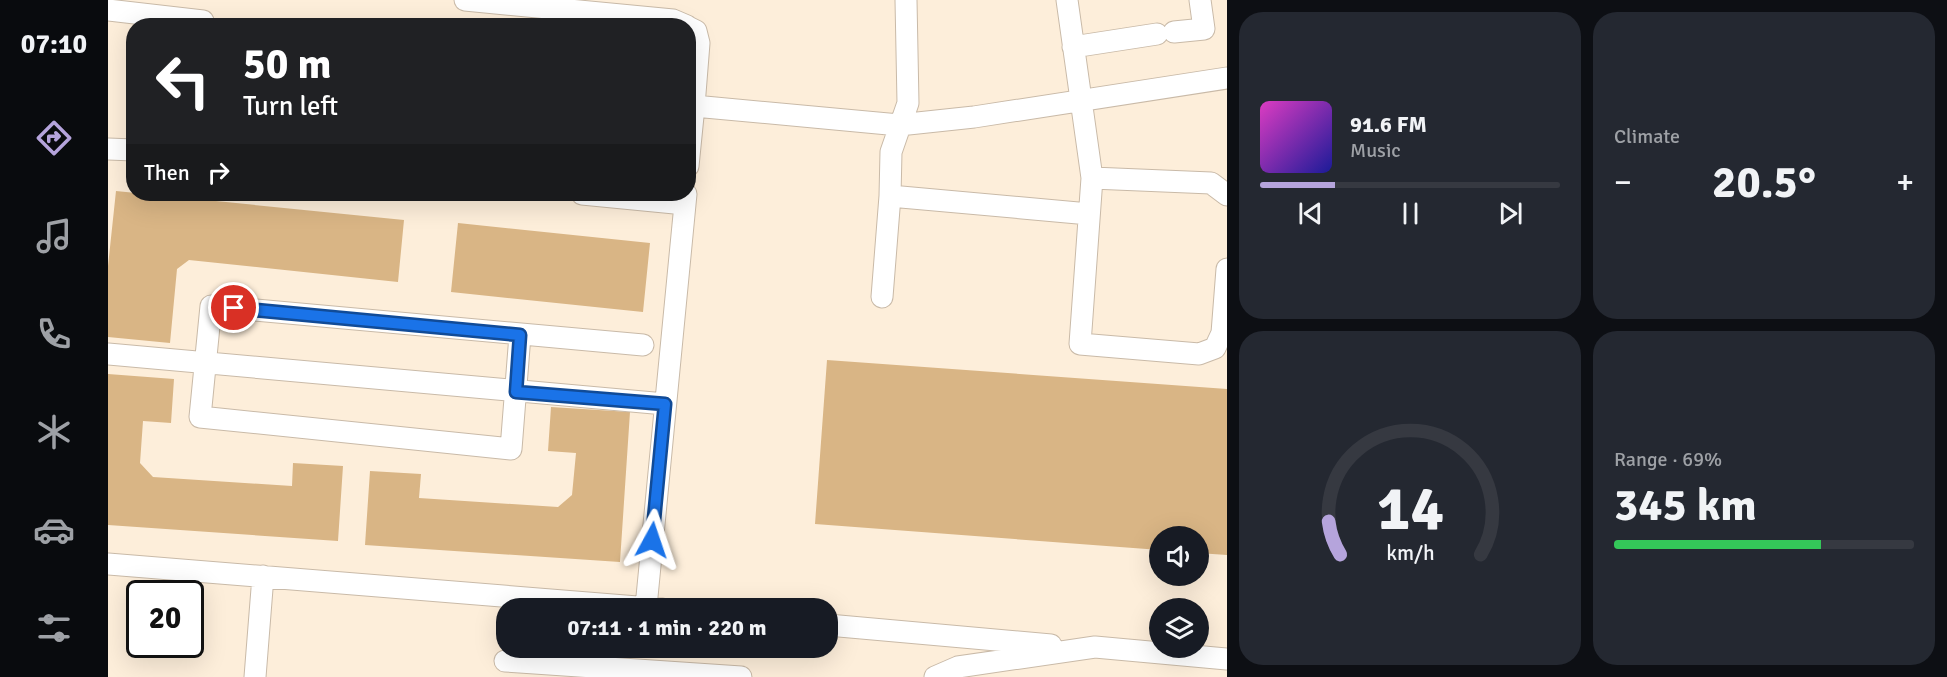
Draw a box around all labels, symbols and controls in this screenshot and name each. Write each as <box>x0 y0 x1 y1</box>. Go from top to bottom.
text: 07:10 <box>21 28 87 61</box>
text: 50 m <box>243 39 332 90</box>
icon: left <box>144 42 222 120</box>
text: Turn left <box>243 90 338 123</box>
text: 91.6 FM <box>1350 111 1427 138</box>
icon: directions <box>33 117 75 159</box>
text: Climate <box>1614 124 1680 149</box>
text: Music <box>1350 138 1401 163</box>
text: 20.5° <box>1712 155 1816 210</box>
icon: right <box>202 156 235 189</box>
text: Then <box>144 159 190 186</box>
text: − <box>1614 162 1632 203</box>
text: + <box>1896 162 1914 203</box>
icon: previous <box>1294 197 1327 230</box>
icon: pause <box>1394 197 1427 230</box>
icon: next <box>1494 197 1527 230</box>
icon: music <box>33 215 75 257</box>
pin <box>208 282 259 333</box>
icon: arrive <box>217 291 250 324</box>
icon: phone <box>33 313 75 355</box>
icon: climate <box>33 411 75 453</box>
text: Range · 69% <box>1614 447 1722 472</box>
text: 14 <box>1376 470 1444 547</box>
text: 345 km <box>1614 478 1757 533</box>
position arrow <box>620 508 684 572</box>
icon: car <box>33 509 75 551</box>
map controls <box>1149 526 1209 658</box>
button: sound <box>1149 526 1209 586</box>
text: km/h <box>1386 540 1434 566</box>
speed limit sign: 20 <box>126 580 204 658</box>
button: layers <box>1149 598 1209 658</box>
icon: filters <box>33 607 75 649</box>
text: 07:11 · 1 min · 220 m <box>567 614 767 641</box>

